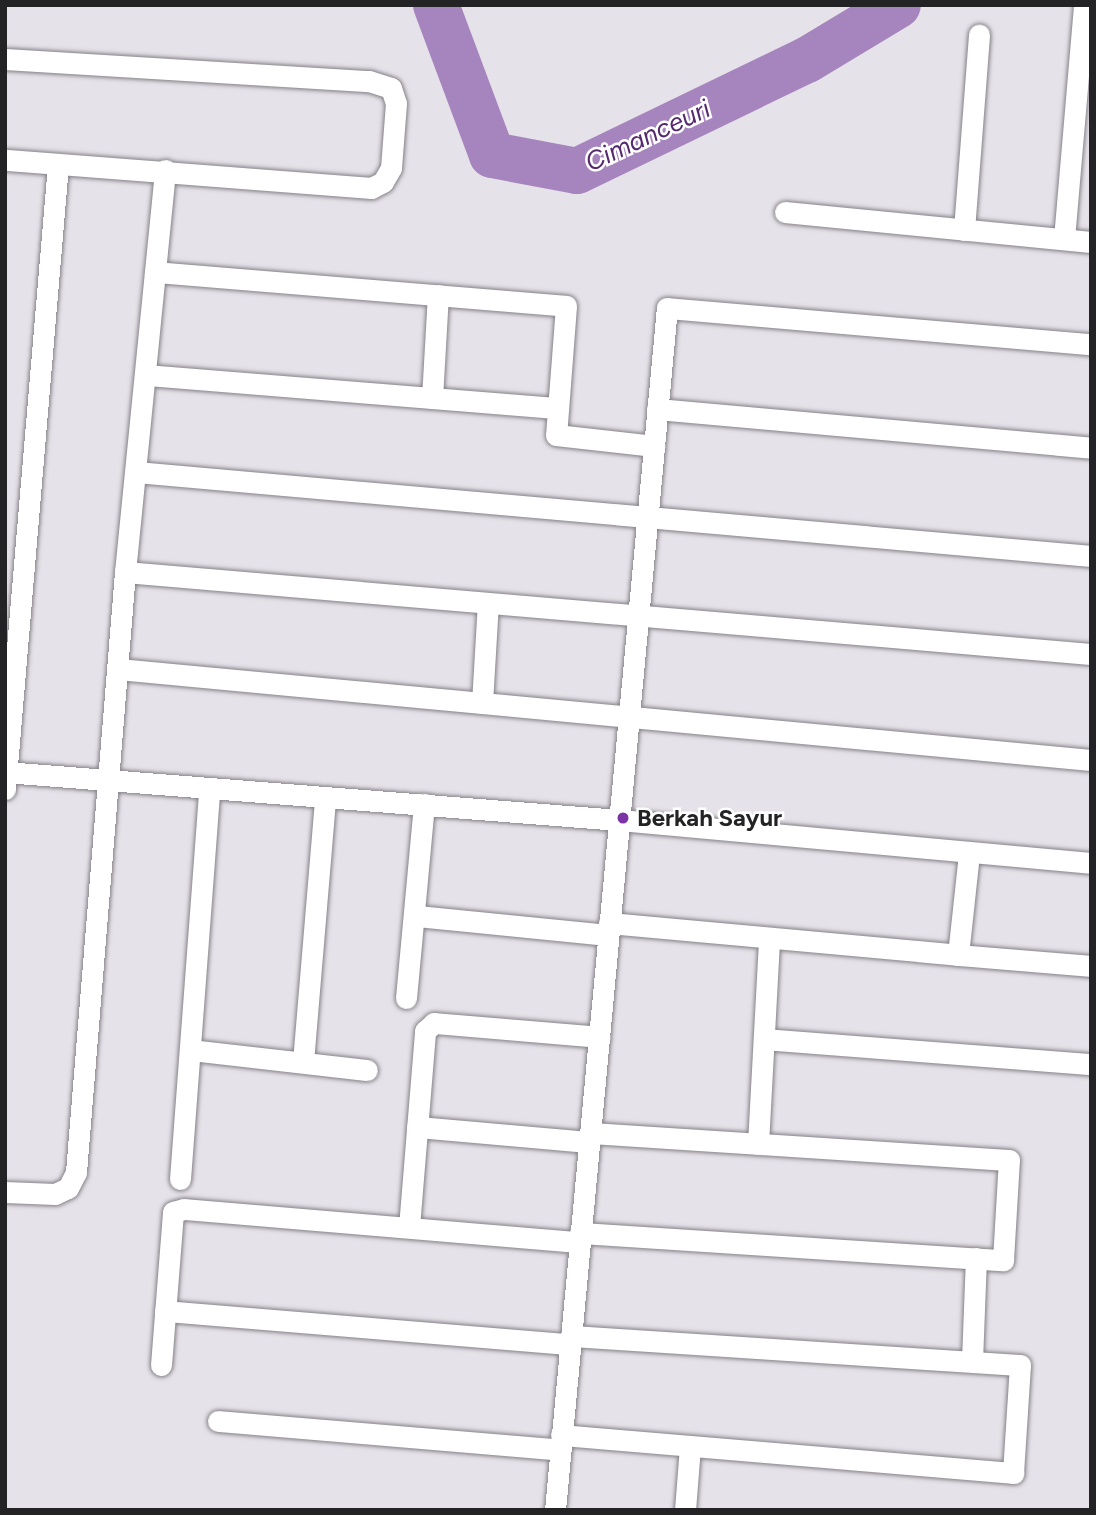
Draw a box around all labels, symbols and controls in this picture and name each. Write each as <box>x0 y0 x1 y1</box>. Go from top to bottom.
water label: Cimanceuri <box>580 93 716 179</box>
place label: Berkah Sayur <box>637 804 782 832</box>
marker: Berkah Sayur <box>615 810 631 826</box>

